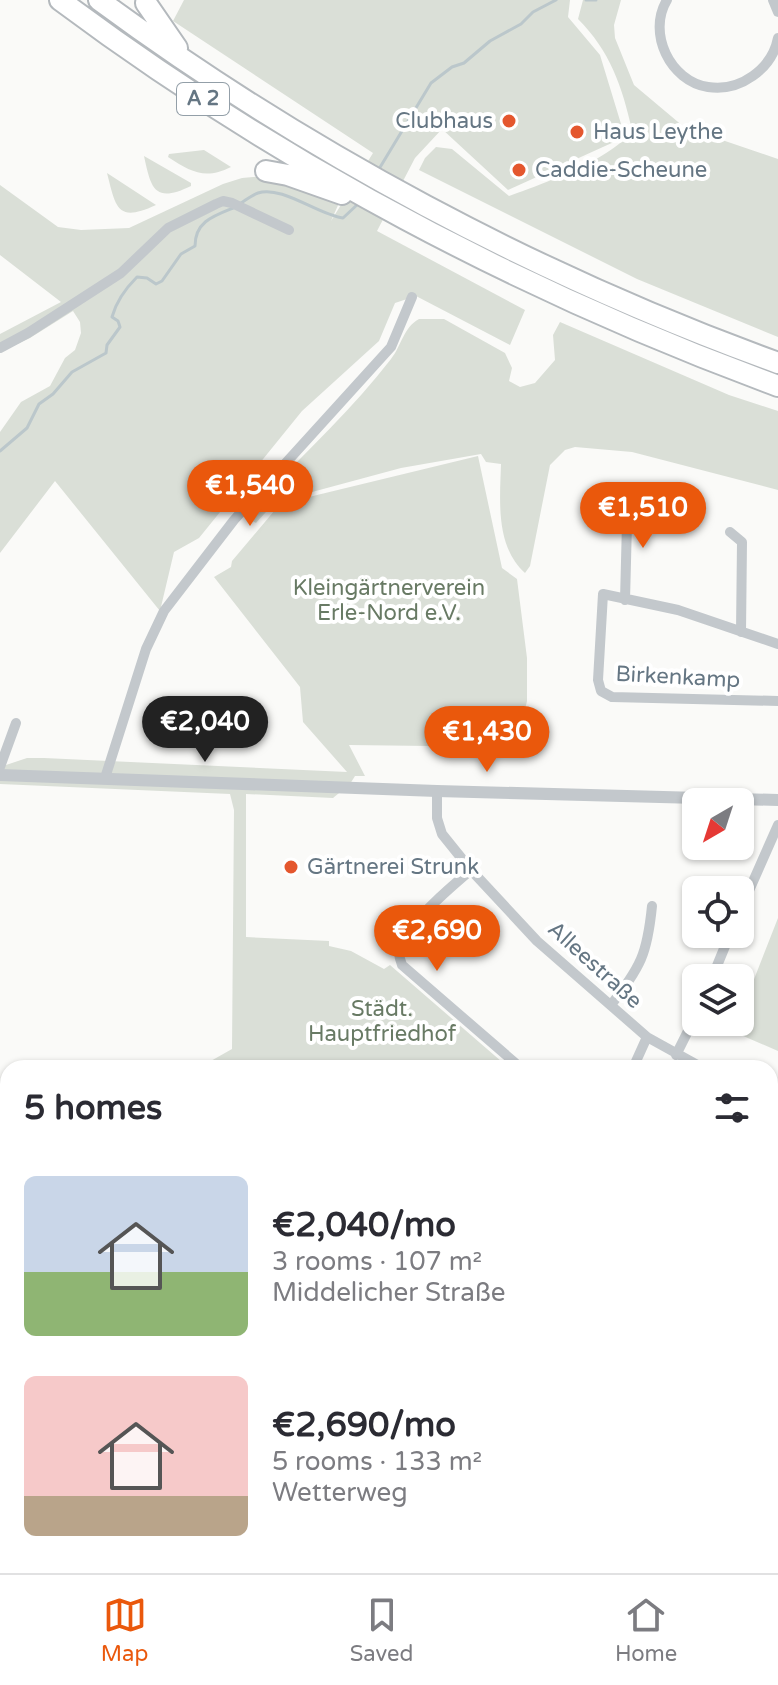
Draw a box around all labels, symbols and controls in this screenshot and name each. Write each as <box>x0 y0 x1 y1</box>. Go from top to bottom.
road number: A 2 <box>177 83 229 115</box>
place label: Clubhaus <box>395 108 493 134</box>
marker: Clubhaus <box>500 112 518 130</box>
place label: Haus Leythe <box>593 119 723 145</box>
marker: Haus Leythe <box>568 123 586 141</box>
place label: Caddie-Scheune <box>535 157 707 183</box>
marker: Caddie-Scheune <box>510 161 528 179</box>
pin: €1,540 <box>185 460 315 528</box>
text: €1,540 <box>205 470 295 501</box>
pin: €1,510 <box>578 482 708 550</box>
text: €1,510 <box>598 492 688 523</box>
park label: Kleingärtnerverein Erle-Nord e.V. <box>293 575 485 626</box>
street label: Birkenkamp <box>615 661 741 693</box>
pin: €2,040 <box>140 696 270 764</box>
text: €2,040 <box>160 706 250 737</box>
pin: €1,430 <box>422 706 552 774</box>
text: €1,430 <box>442 716 532 747</box>
north arrow <box>682 788 754 860</box>
map controls <box>682 788 754 1036</box>
place label: Gärtnerei Strunk <box>307 854 479 880</box>
marker: Gärtnerei Strunk <box>282 858 300 876</box>
button: locate <box>682 876 754 948</box>
pin: €2,690 <box>372 905 502 973</box>
text: €2,690 <box>392 915 482 946</box>
street label: Alleestraße <box>543 916 647 1014</box>
button: layers <box>682 964 754 1036</box>
park label: Städt. Hauptfriedhof <box>308 996 457 1047</box>
icon: filters <box>710 1086 754 1130</box>
text: 5 homes <box>24 1088 162 1129</box>
text: €2,040/mo <box>272 1205 456 1246</box>
icon: home <box>88 1208 184 1304</box>
text: 3 rooms · 107 m² <box>272 1246 482 1277</box>
text: Middelicher Straße <box>272 1277 505 1308</box>
text: €2,690/mo <box>272 1405 456 1446</box>
icon: home <box>88 1408 184 1504</box>
text: 5 rooms · 133 m² <box>272 1446 482 1477</box>
text: Wetterweg <box>272 1477 408 1508</box>
tab: Map <box>101 1593 148 1667</box>
tab: Saved <box>350 1593 413 1667</box>
tab: Home <box>615 1593 677 1667</box>

